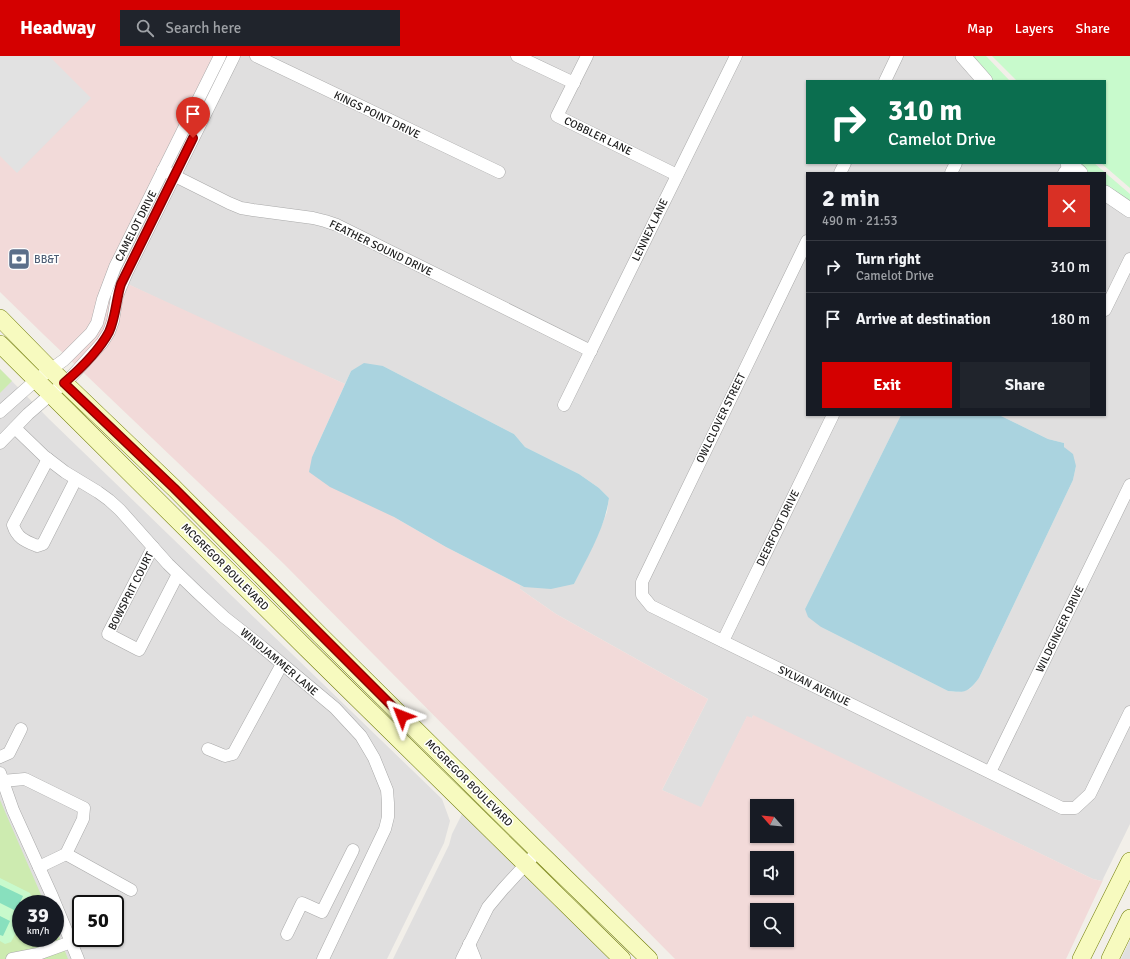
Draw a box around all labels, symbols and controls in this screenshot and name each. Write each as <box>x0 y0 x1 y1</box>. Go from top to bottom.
search box <box>120 10 400 46</box>
text: Headway <box>20 16 96 40</box>
icon: search <box>134 17 156 39</box>
text: Search here <box>166 19 241 37</box>
text: Map <box>967 20 993 37</box>
text: Layers <box>1015 20 1054 37</box>
text: Share <box>1076 20 1110 37</box>
street label: KINGS POINT DRIVE <box>332 88 422 142</box>
text: 310 m <box>888 94 962 128</box>
icon: right <box>822 96 874 148</box>
pin <box>176 97 210 138</box>
icon: arrive <box>182 103 204 125</box>
street label: COBBLER LANE <box>562 114 634 158</box>
text: Camelot Drive <box>888 128 996 150</box>
text: 2 min <box>822 183 880 213</box>
button: close <box>1048 185 1090 227</box>
street label: CAMELOT DRIVE <box>112 188 160 264</box>
street label: LENNEX LANE <box>629 197 671 263</box>
text: 490 m · 21:53 <box>822 213 898 229</box>
street label: FEATHER SOUND DRIVE <box>327 217 435 279</box>
bank icon: BB&T <box>6 246 32 272</box>
text: Turn right <box>856 250 921 268</box>
place label: BB&T <box>34 253 60 266</box>
icon: right <box>822 256 844 278</box>
text: 310 m <box>1050 258 1090 276</box>
text: Camelot Drive <box>856 268 934 284</box>
icon: arrive <box>822 308 844 330</box>
text: Arrive at destination <box>856 310 991 328</box>
text: 180 m <box>1050 310 1090 328</box>
button: Exit <box>822 362 952 408</box>
button: Share <box>960 362 1090 408</box>
street label: OWLCLOVER STREET <box>694 370 749 465</box>
street label: DEERFOOT DRIVE <box>754 488 802 568</box>
street label: MCGREGOR BOULEVARD <box>179 521 271 613</box>
street label: BOWSPRIT COURT <box>106 549 157 632</box>
street label: WILDGINGER DRIVE <box>1033 583 1087 675</box>
street label: WINDJAMMER LANE <box>237 626 321 698</box>
street label: SYLVAN AVENUE <box>776 663 852 709</box>
position arrow <box>381 695 423 737</box>
street label: MCGREGOR BOULEVARD <box>423 737 515 829</box>
north arrow <box>750 799 794 843</box>
map controls <box>750 799 794 947</box>
button: sound <box>750 851 794 895</box>
speed limit sign: 50 <box>72 895 124 947</box>
text: 39 <box>27 903 49 928</box>
button: search <box>750 903 794 947</box>
text: km/h <box>27 925 49 937</box>

